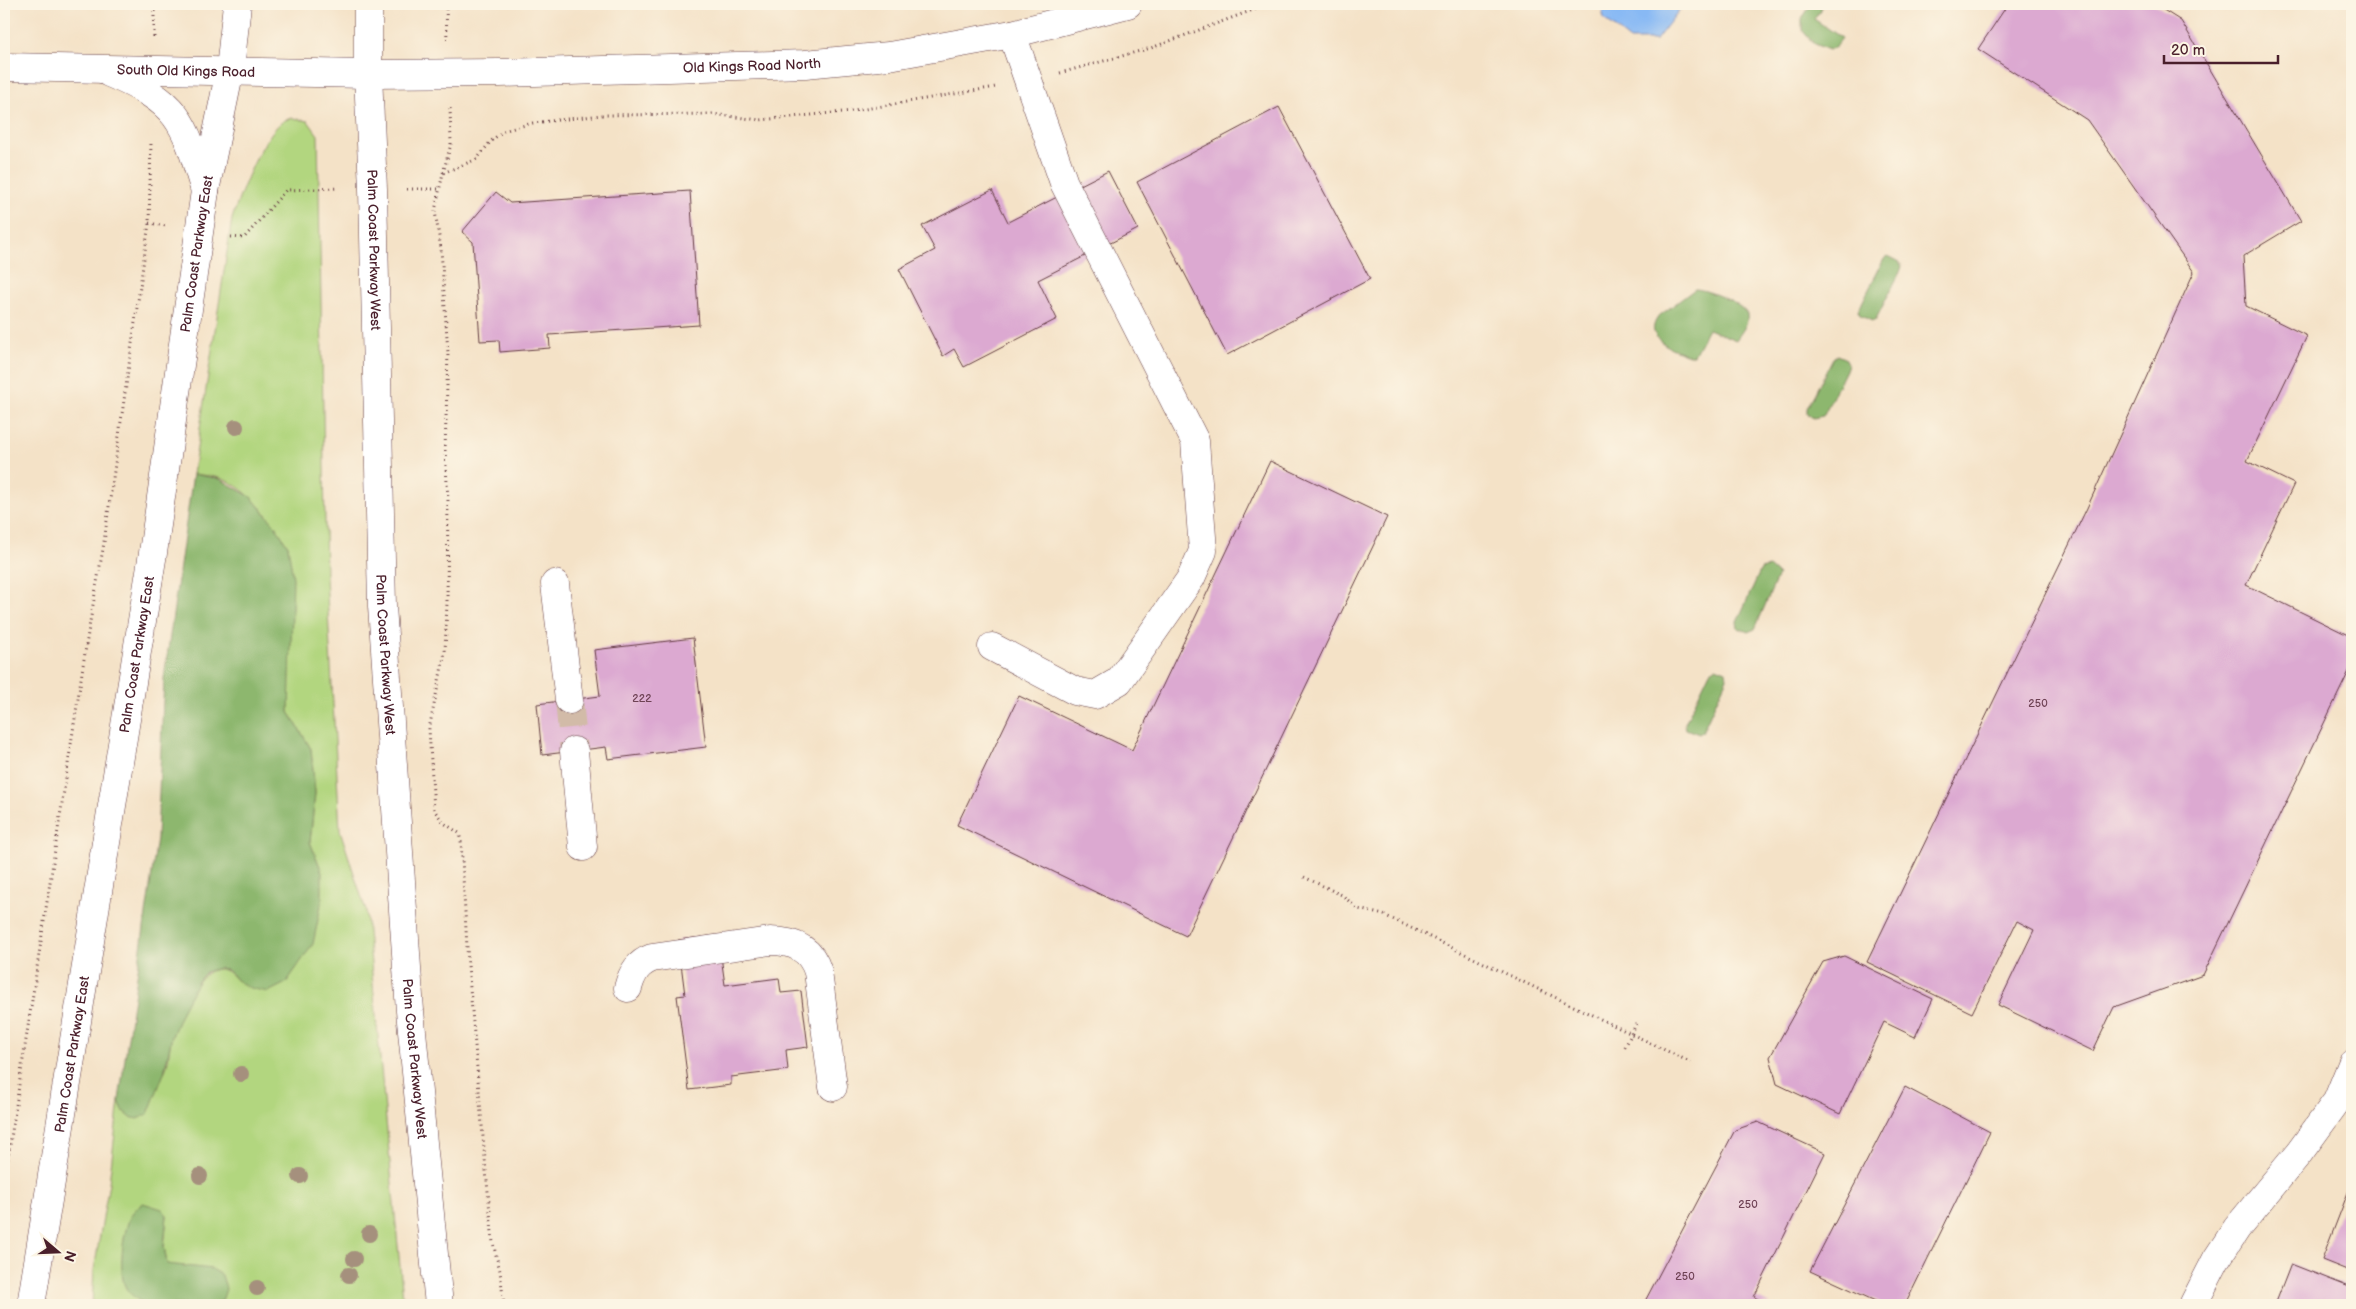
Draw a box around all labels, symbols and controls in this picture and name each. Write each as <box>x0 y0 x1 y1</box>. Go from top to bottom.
scale bar <box>2164 32 2277 64</box>
text: 20 m <box>2171 41 2205 60</box>
street label: Old Kings Road North <box>683 54 822 76</box>
street label: South Old Kings Road <box>117 61 255 80</box>
street label: Palm Coast Parkway West <box>364 169 385 331</box>
street label: Palm Coast Parkway East <box>176 173 217 334</box>
street label: Palm Coast Parkway East <box>115 574 158 734</box>
street label: Palm Coast Parkway West <box>373 574 399 736</box>
house number: 222 <box>632 692 652 705</box>
house number: 250 <box>2028 697 2048 710</box>
street label: Palm Coast Parkway East <box>51 974 93 1134</box>
street label: Palm Coast Parkway West <box>399 978 431 1140</box>
house number: 250 <box>1738 1198 1758 1211</box>
north arrow <box>32 1226 82 1276</box>
text: N <box>60 1248 80 1264</box>
house number: 250 <box>1675 1270 1695 1283</box>

